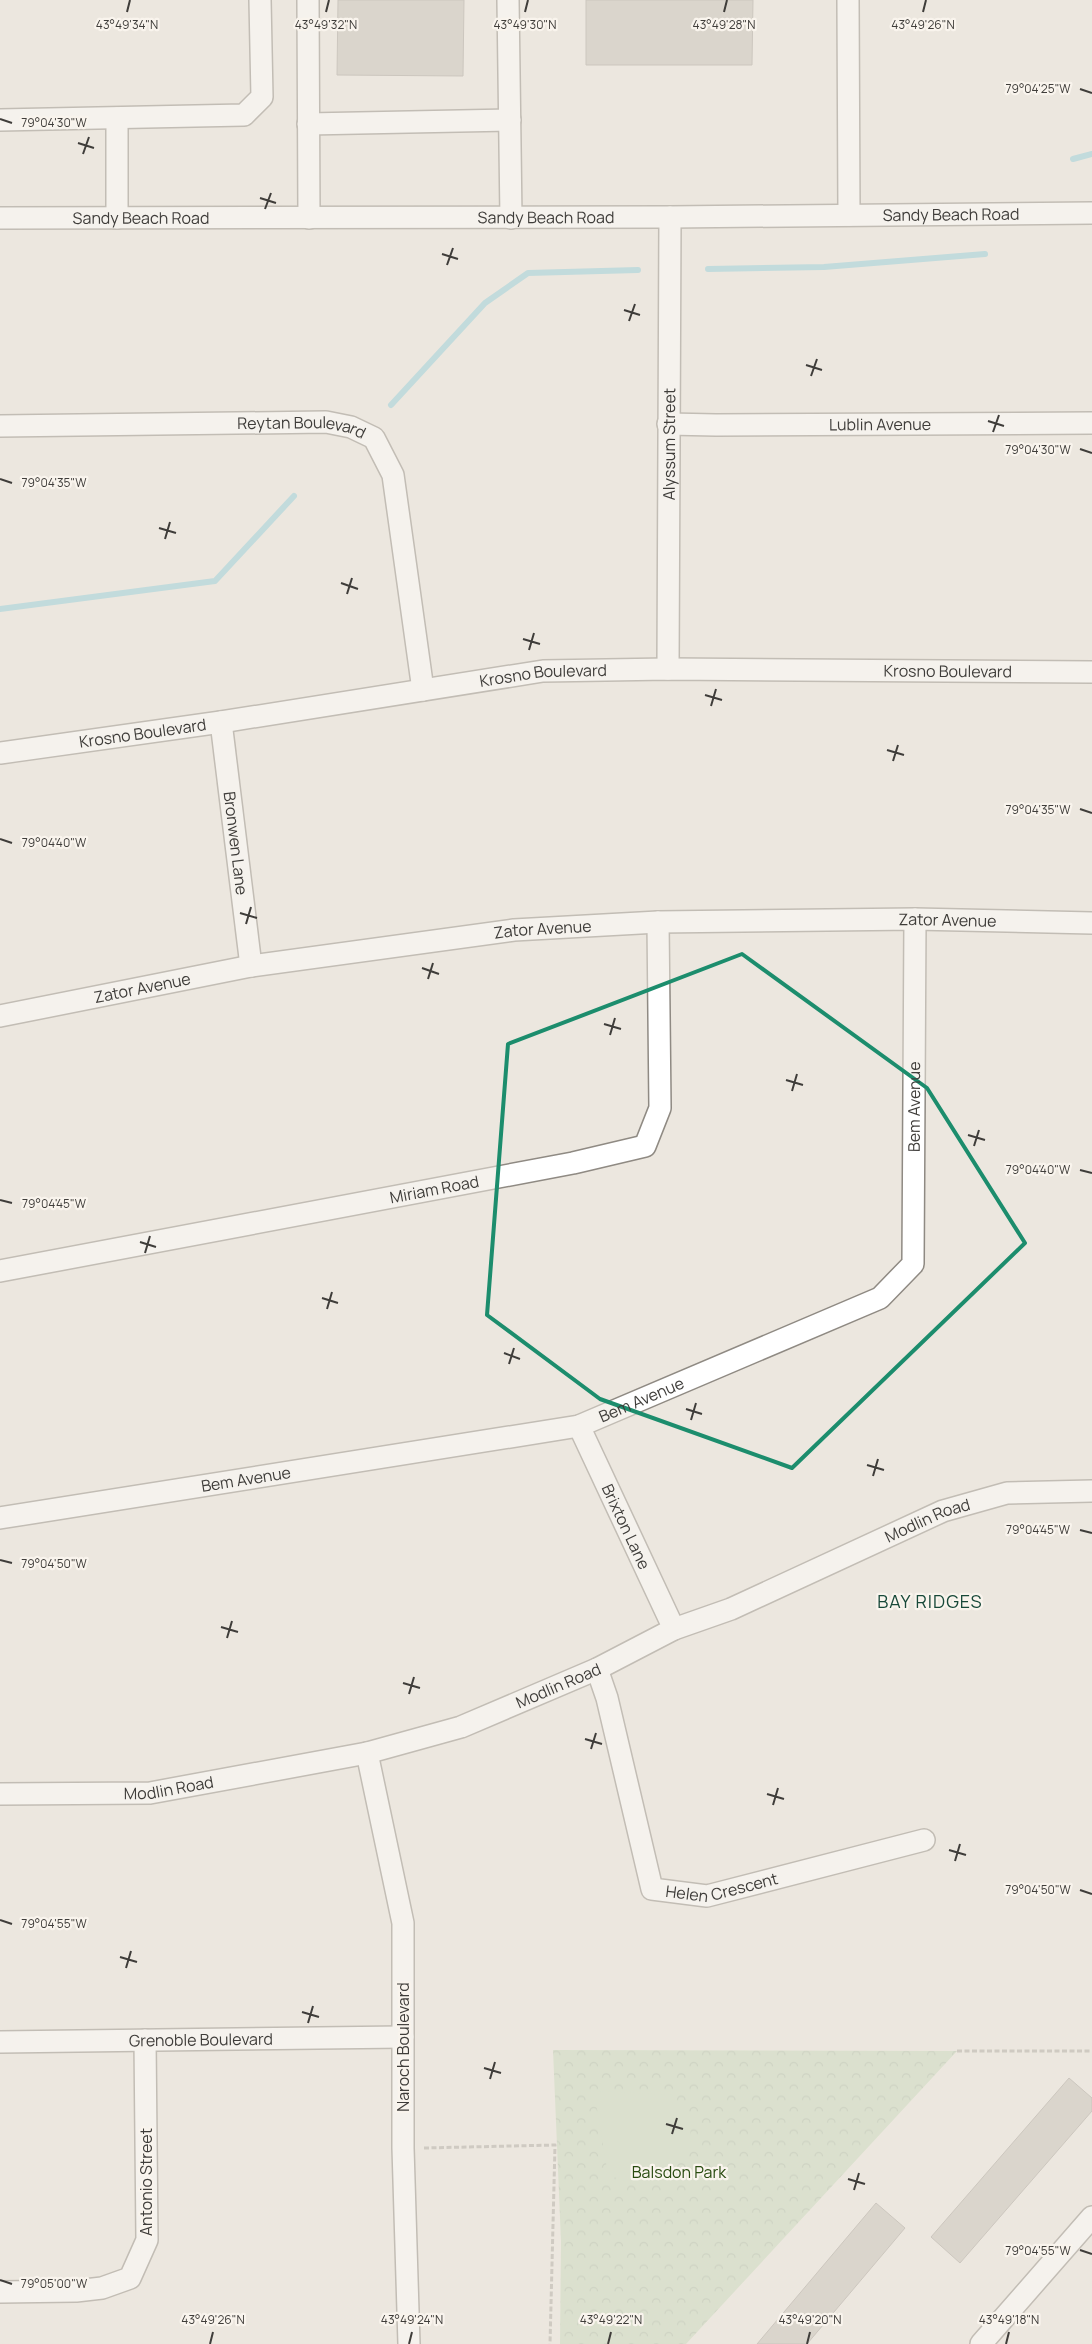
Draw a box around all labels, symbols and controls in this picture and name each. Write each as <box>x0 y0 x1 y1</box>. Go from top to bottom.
text: 43°49'34"N <box>96 16 158 33</box>
text: 43°49'32"N <box>295 16 357 33</box>
text: 43°49'30"N <box>494 16 556 33</box>
text: 43°49'28"N <box>693 16 755 33</box>
text: 43°49'26"N <box>891 16 955 33</box>
text: 79°04'25"W <box>1005 80 1071 97</box>
text: 79°04'30"W <box>21 114 87 131</box>
street label: Sandy Beach Road <box>882 203 1019 226</box>
street label: Sandy Beach Road <box>478 206 614 228</box>
street label: Sandy Beach Road <box>73 207 209 229</box>
street label: Alyssum Street <box>658 388 680 500</box>
street label: Reytan Boulevard <box>237 411 370 444</box>
street label: Lublin Avenue <box>829 413 931 435</box>
text: 79°04'30"W <box>1005 441 1071 458</box>
text: 79°04'35"W <box>22 474 87 491</box>
street label: Krosno Boulevard <box>478 659 607 692</box>
street label: Krosno Boulevard <box>884 660 1012 682</box>
street label: Krosno Boulevard <box>78 713 208 753</box>
street label: Bronwen Lane <box>219 790 253 896</box>
text: 79°04'35"W <box>1006 801 1071 818</box>
text: 79°04'40"W <box>22 834 87 851</box>
street label: Zator Avenue <box>898 908 997 932</box>
street label: Zator Avenue <box>492 915 592 944</box>
street label: Zator Avenue <box>92 967 192 1008</box>
street label: Bem Avenue <box>903 1061 925 1152</box>
text: 79°04'40"W <box>1006 1161 1071 1178</box>
street label: Miriam Road <box>388 1170 481 1208</box>
text: 79°04'45"W <box>22 1195 87 1212</box>
street label: Bem Avenue <box>595 1372 687 1427</box>
street label: Bem Avenue <box>199 1461 292 1497</box>
street label: Brixton Lane <box>597 1480 655 1573</box>
street label: Modlin Road <box>881 1493 972 1547</box>
text: 79°04'45"W <box>1006 1521 1071 1538</box>
text: 79°04'50"W <box>21 1555 88 1572</box>
district label: BAY RIDGES <box>877 1589 983 1613</box>
street label: Modlin Road <box>512 1658 604 1713</box>
street label: Modlin Road <box>124 1771 215 1804</box>
street label: Helen Crescent <box>664 1867 780 1907</box>
text: 79°04'50"W <box>1005 1881 1072 1898</box>
text: 79°04'55"W <box>21 1915 87 1932</box>
street label: Naroch Boulevard <box>392 1982 414 2112</box>
street label: Grenoble Boulevard <box>129 2028 273 2051</box>
street label: Antonio Street <box>135 2128 157 2236</box>
park label: Balsdon Park <box>632 2161 727 2183</box>
text: 79°04'55"W <box>1005 2242 1071 2259</box>
text: 79°05'00"W <box>21 2275 88 2292</box>
text: 43°49'26"N <box>181 2311 245 2328</box>
text: 43°49'24"N <box>381 2311 443 2328</box>
text: 43°49'22"N <box>580 2311 642 2328</box>
text: 43°49'20"N <box>778 2311 842 2328</box>
text: 43°49'18"N <box>979 2311 1039 2328</box>

